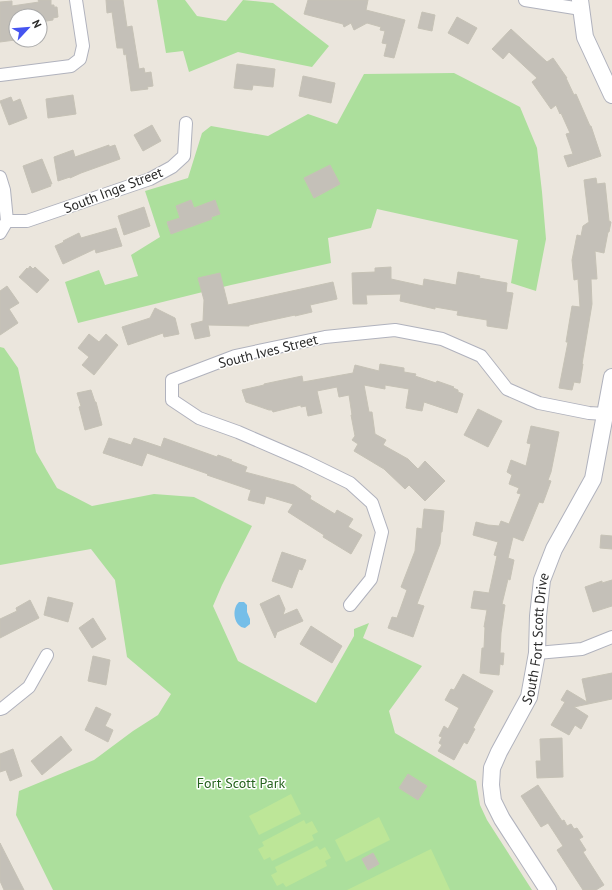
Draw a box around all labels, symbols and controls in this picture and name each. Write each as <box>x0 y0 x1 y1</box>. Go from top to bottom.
north arrow <box>8 8 48 48</box>
text: N <box>29 17 45 30</box>
street label: South Inge Street <box>61 163 165 217</box>
street label: South Ives Street <box>216 330 320 372</box>
street label: South Fort Scott Drive <box>518 570 553 708</box>
park label: Fort Scott Park <box>197 774 285 792</box>

